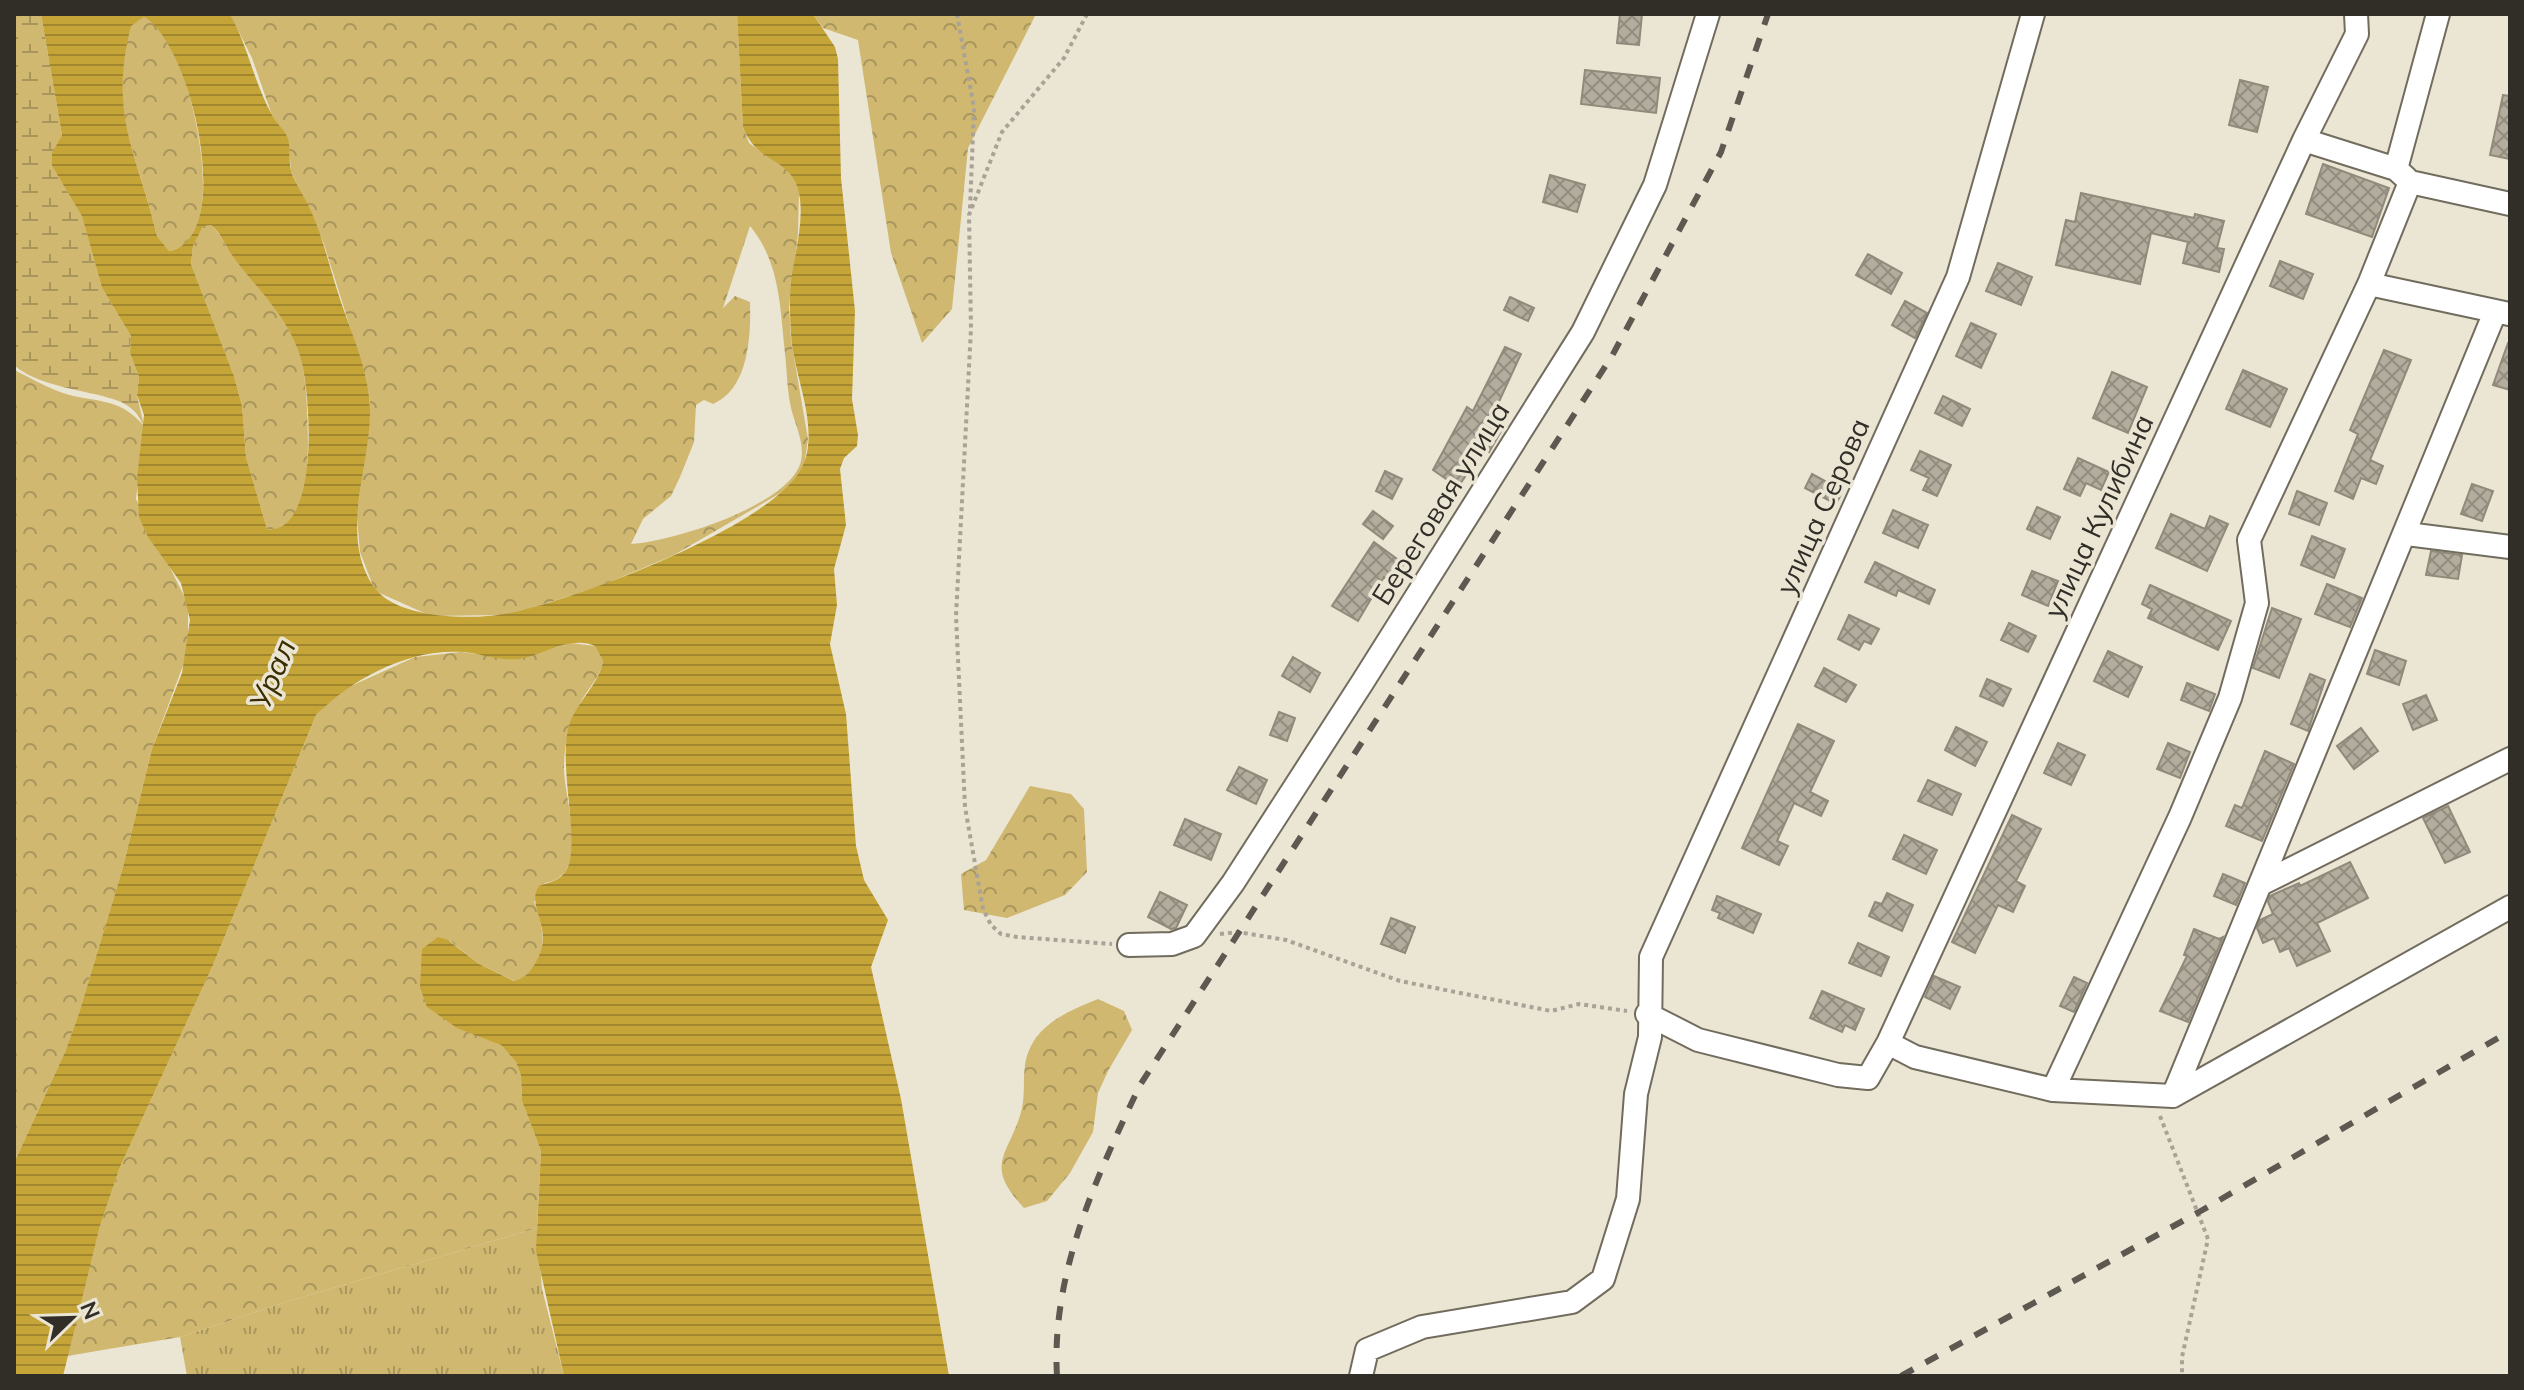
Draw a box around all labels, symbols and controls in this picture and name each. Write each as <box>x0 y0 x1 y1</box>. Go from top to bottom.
street label: Береговая улица <box>1363 395 1517 611</box>
street label: улица Кулибина <box>2035 409 2161 623</box>
street label: улица Серова <box>1768 412 1876 600</box>
water label: Урал <box>240 633 304 715</box>
north arrow <box>32 1278 112 1358</box>
text: N <box>74 1297 107 1323</box>

